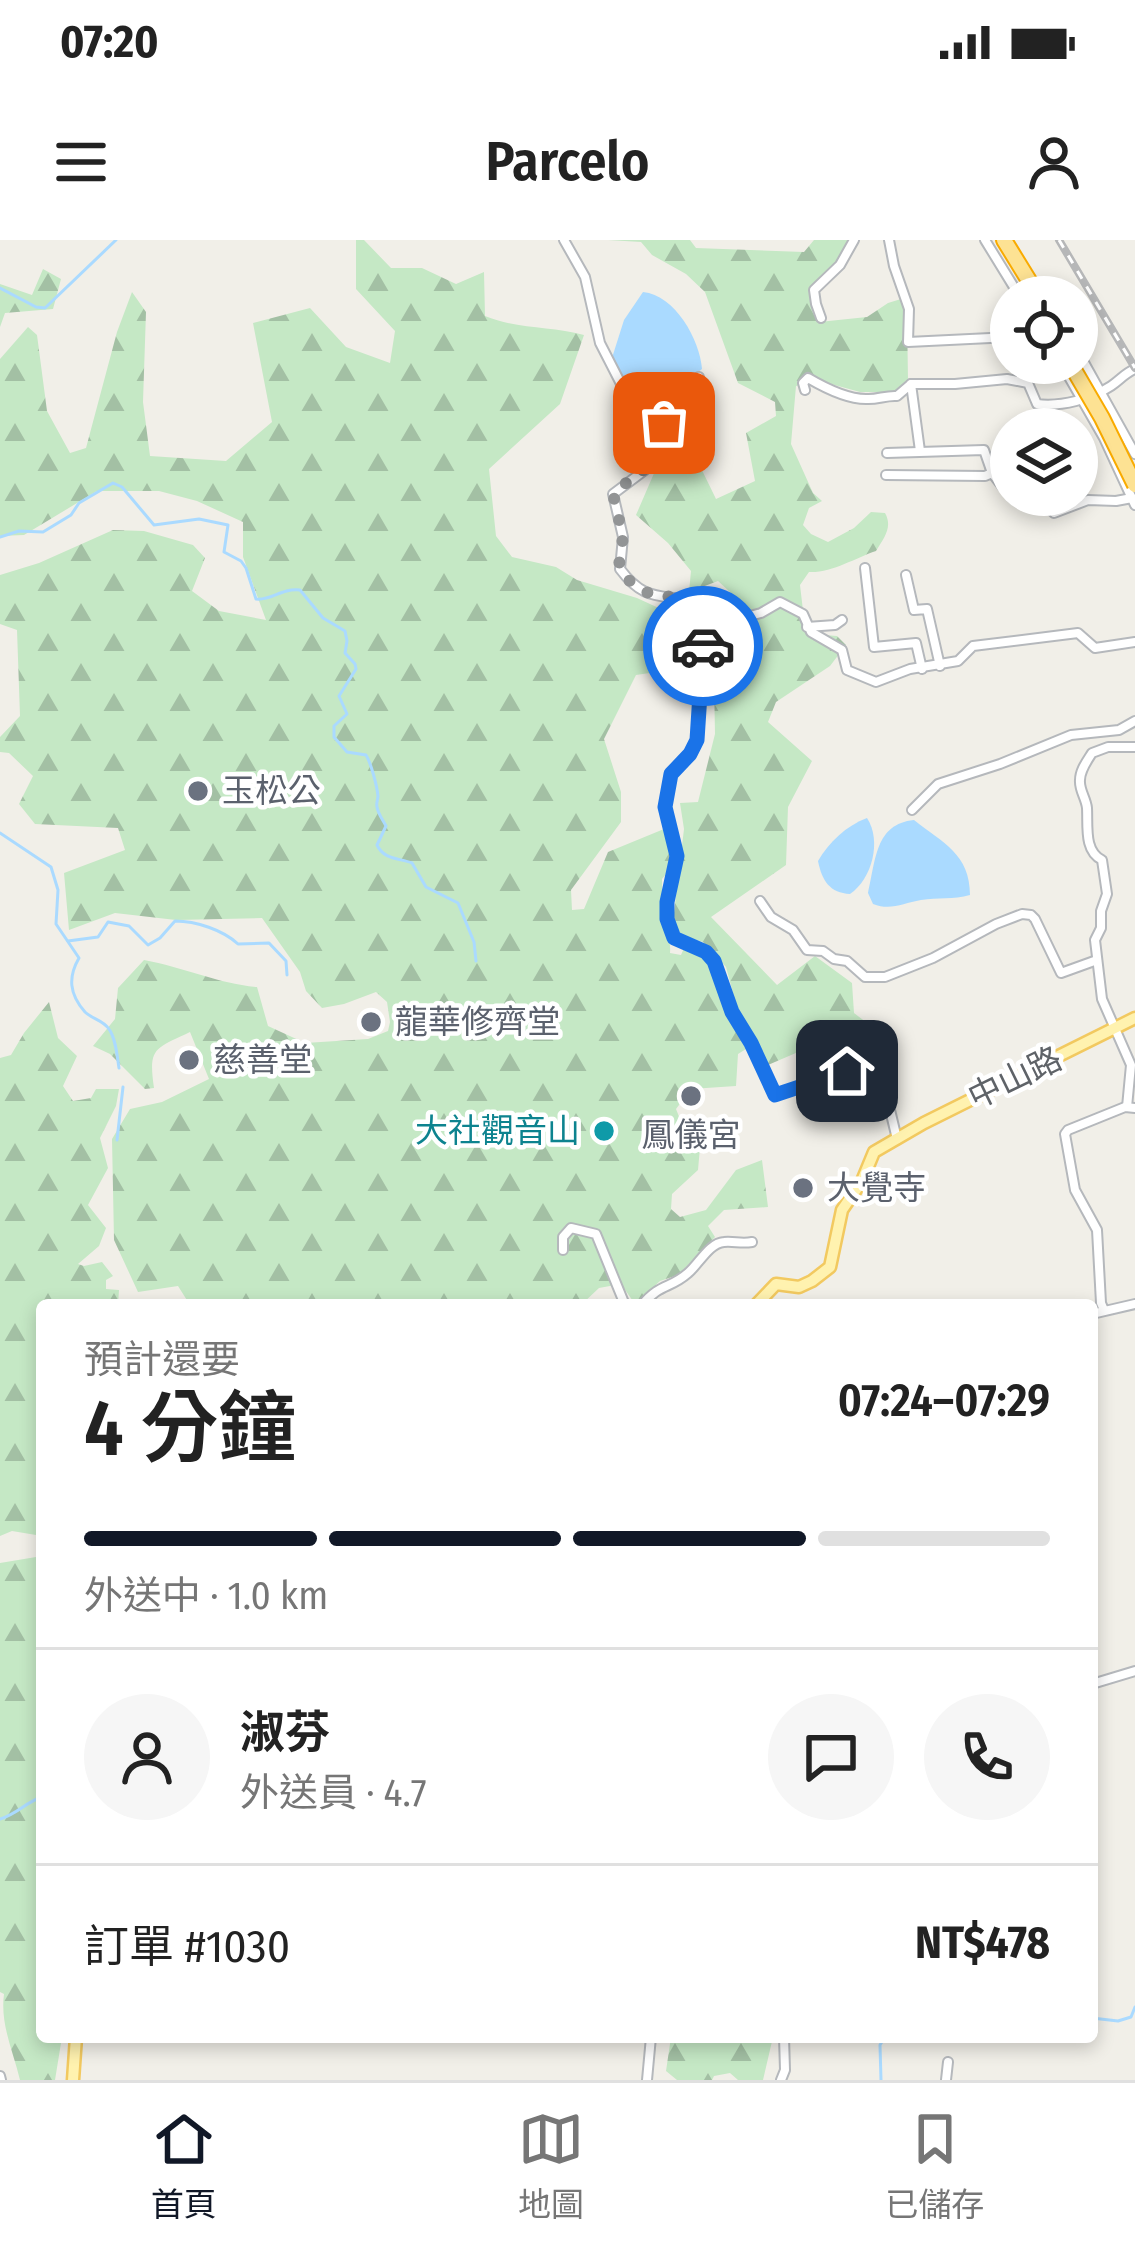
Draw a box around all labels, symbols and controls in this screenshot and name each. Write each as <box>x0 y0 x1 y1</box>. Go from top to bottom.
text: 07:20 <box>60 15 159 69</box>
icon: menu <box>48 129 114 195</box>
icon: person <box>1021 129 1087 195</box>
text: Parcelo <box>486 130 650 194</box>
map controls <box>990 276 1098 516</box>
button: locate <box>990 276 1098 384</box>
pin <box>613 372 715 474</box>
icon: bag <box>631 390 697 456</box>
button: layers <box>990 408 1098 516</box>
courier <box>643 586 763 706</box>
icon: car <box>670 613 736 679</box>
place label: 玉松公 <box>222 771 321 811</box>
marker: 玉松公 <box>185 778 211 804</box>
place label: 龍華修齊堂 <box>395 1002 560 1042</box>
marker: 龍華修齊堂 <box>358 1009 384 1035</box>
pin <box>796 1020 898 1122</box>
icon: home <box>814 1038 880 1104</box>
street label: 中山路 <box>962 1038 1068 1118</box>
place label: 慈善堂 <box>213 1040 312 1080</box>
marker: 慈善堂 <box>176 1047 202 1073</box>
marker: 鳳儀宮 <box>678 1083 704 1109</box>
place label: 大社觀音山 <box>415 1111 580 1151</box>
place label: 鳳儀宮 <box>642 1115 741 1155</box>
marker: 大社觀音山 <box>591 1118 617 1144</box>
place label: 大覺寺 <box>827 1168 926 1208</box>
marker: 大覺寺 <box>790 1175 816 1201</box>
text: 預計還要 <box>84 1337 240 1383</box>
text: 07:24–07:29 <box>838 1374 1050 1428</box>
text: 4 分鐘 <box>84 1382 296 1476</box>
text: 外送中 · 1.0 km <box>84 1573 328 1619</box>
button: person <box>84 1694 210 1820</box>
button: chat <box>768 1694 894 1820</box>
button: phone <box>924 1694 1050 1820</box>
text: 淑芬 <box>240 1706 330 1760</box>
text: 外送員 · 4.7 <box>240 1770 427 1816</box>
text: NT$478 <box>915 1916 1050 1970</box>
text: 訂單 #1030 <box>84 1920 290 1974</box>
tab: 首頁 <box>151 2106 217 2226</box>
tab: 地圖 <box>518 2106 584 2226</box>
tab: 已儲存 <box>885 2106 984 2226</box>

